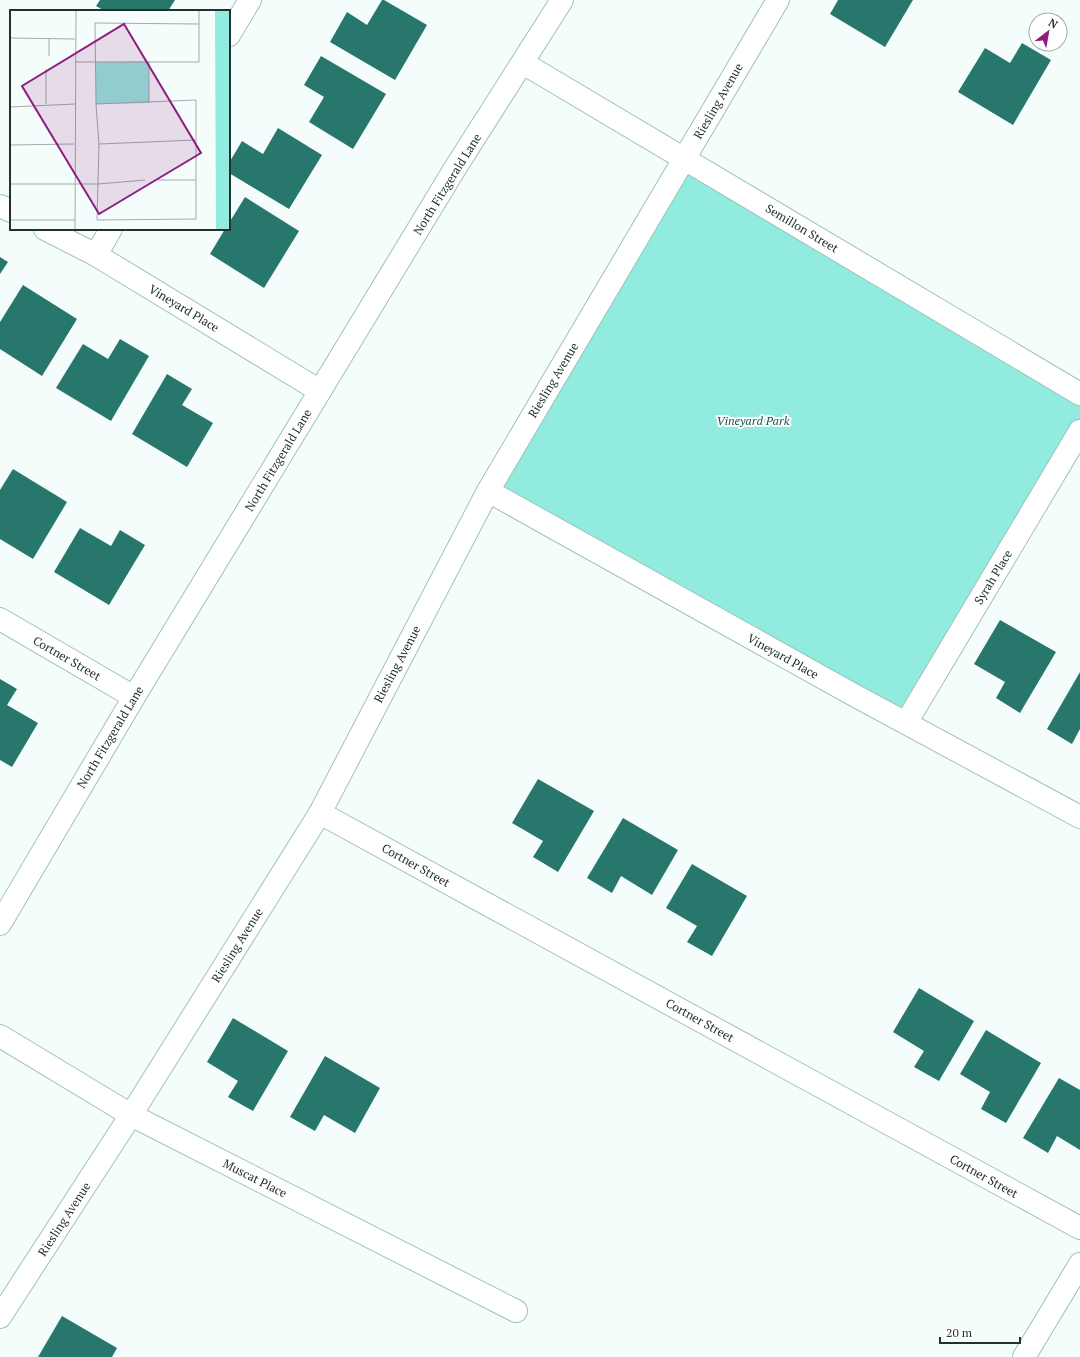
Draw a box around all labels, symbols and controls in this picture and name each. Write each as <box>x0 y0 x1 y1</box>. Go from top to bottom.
inset map <box>10 10 230 230</box>
north arrow <box>1028 12 1068 52</box>
text: N <box>1046 15 1061 32</box>
street label: Riesling Avenue <box>690 60 746 142</box>
street label: North Fitzgerald Lane <box>410 131 484 237</box>
street label: Semillon Street <box>763 200 842 256</box>
street label: Vineyard Place <box>146 281 222 335</box>
street label: Riesling Avenue <box>525 340 581 420</box>
street label: North Fitzgerald Lane <box>242 406 314 514</box>
park label: Vineyard Park <box>717 413 790 428</box>
street label: Syrah Place <box>971 547 1015 607</box>
street label: Riesling Avenue <box>370 623 424 705</box>
street label: Vineyard Place <box>745 630 821 682</box>
street label: Cortner Street <box>30 633 104 684</box>
street label: North Fitzgerald Lane <box>74 683 146 791</box>
street label: Cortner Street <box>379 840 453 890</box>
street label: Riesling Avenue <box>208 905 266 985</box>
street label: Cortner Street <box>663 995 737 1045</box>
street label: Cortner Street <box>947 1151 1021 1201</box>
street label: Muscat Place <box>221 1155 289 1201</box>
street label: Riesling Avenue <box>35 1179 93 1259</box>
scale bar <box>940 1319 1020 1345</box>
text: 20 m <box>946 1325 973 1340</box>

